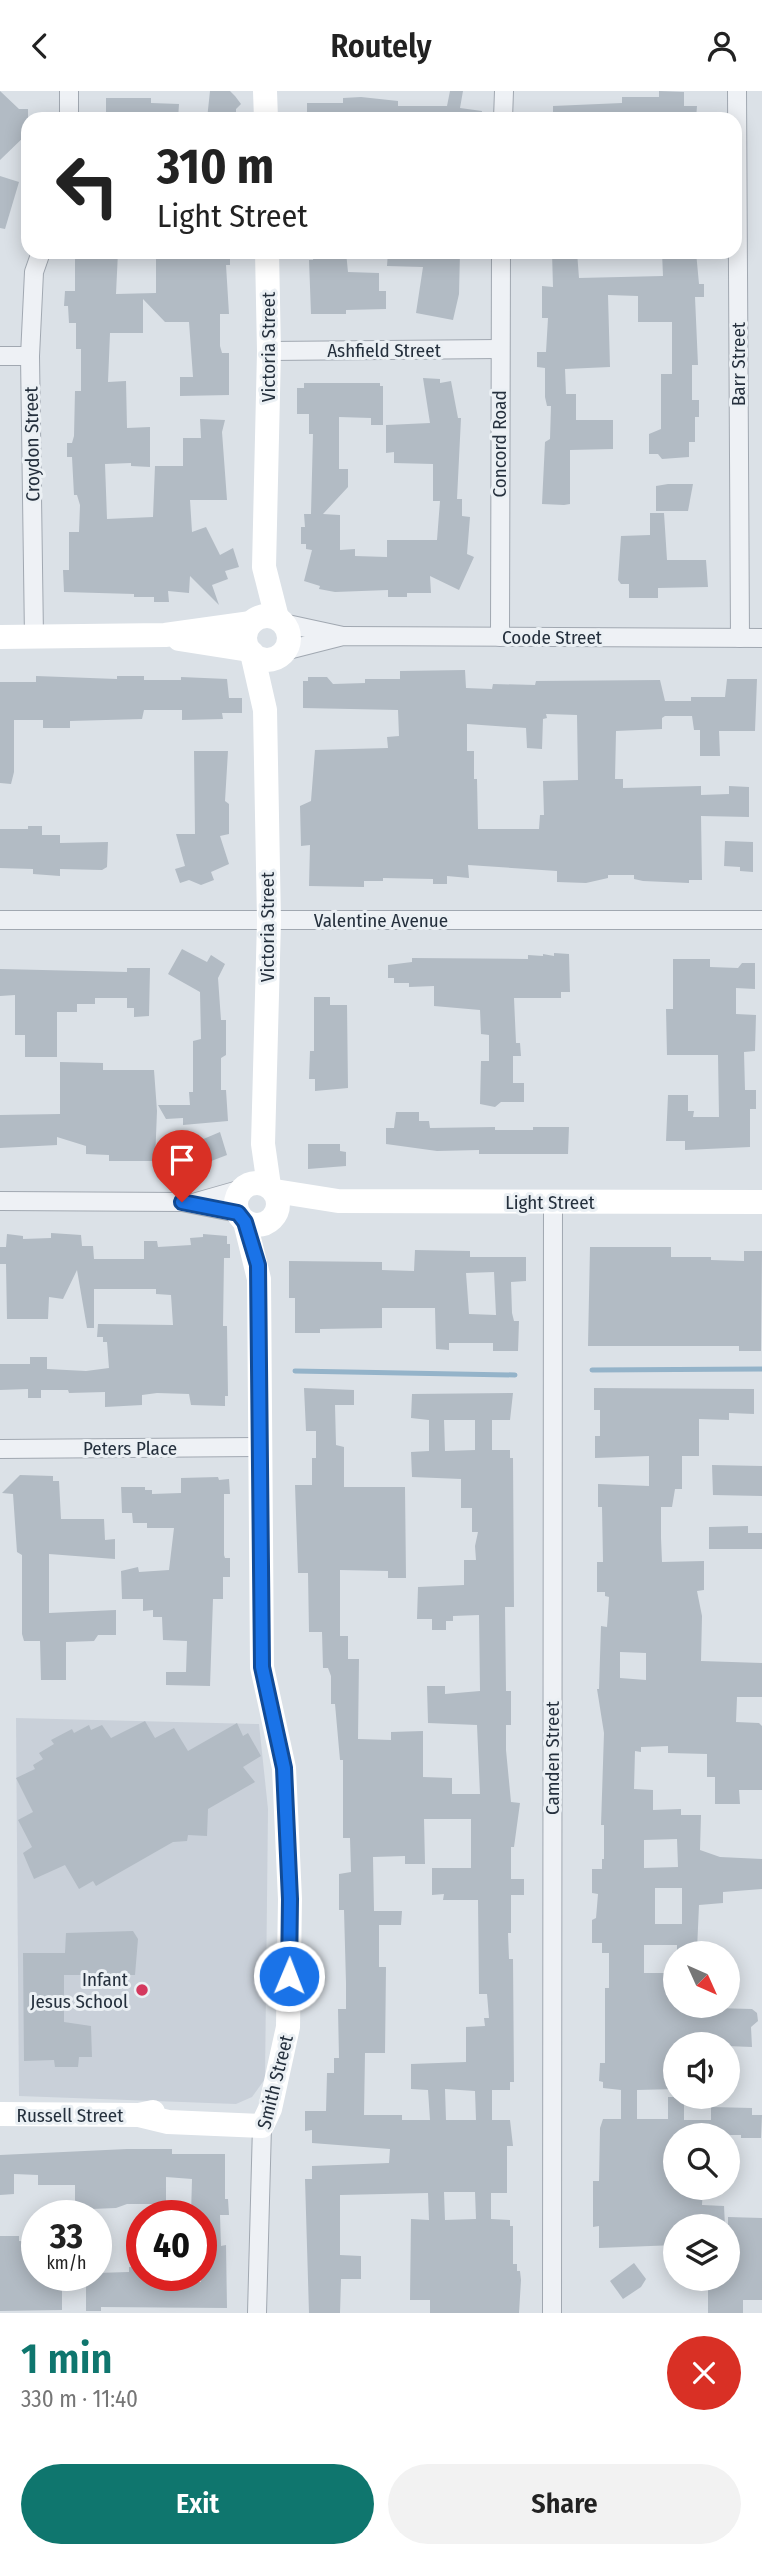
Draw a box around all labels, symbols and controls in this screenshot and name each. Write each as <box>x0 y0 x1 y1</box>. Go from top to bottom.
icon: back <box>21 27 59 65</box>
text: Routely <box>330 27 432 65</box>
icon: person <box>703 27 741 65</box>
text: 310 m <box>157 137 274 196</box>
icon: left <box>42 140 133 231</box>
text: Light Street <box>157 197 308 235</box>
street label: Victoria Street <box>257 291 280 402</box>
street label: Barr Street <box>727 321 750 406</box>
street label: Ashfield Street <box>327 339 442 362</box>
street label: Croydon Street <box>19 385 45 502</box>
street label: Concord Road <box>488 390 511 498</box>
street label: Coode Street <box>502 626 603 649</box>
street label: Victoria Street <box>256 871 279 982</box>
street label: Valentine Avenue <box>314 909 448 932</box>
pin <box>152 1130 212 1202</box>
icon: arrive <box>163 1141 201 1179</box>
street label: Light Street <box>505 1191 596 1214</box>
street label: Peters Place <box>83 1437 177 1460</box>
street label: Camden Street <box>541 1700 564 1815</box>
position arrow <box>252 1939 326 2013</box>
north arrow <box>663 1941 740 2018</box>
map controls <box>663 1941 740 2291</box>
place label: Infant Jesus School <box>30 1968 129 2013</box>
marker: Infant Jesus School <box>134 1982 150 1998</box>
street label: Smith Street <box>252 2032 298 2131</box>
button: sound <box>663 2032 740 2109</box>
street label: Russell Street <box>17 2104 124 2127</box>
button: search <box>663 2123 740 2200</box>
speed limit sign: 40 <box>126 2200 217 2291</box>
button: layers <box>663 2214 740 2291</box>
text: 33 <box>50 2215 83 2257</box>
text: km/h <box>46 2252 87 2274</box>
text: 1 min <box>21 2334 112 2384</box>
button: close <box>667 2336 741 2410</box>
text: 330 m · 11:40 <box>21 2385 138 2413</box>
button: Exit <box>21 2464 374 2544</box>
button: Share <box>388 2464 741 2544</box>

